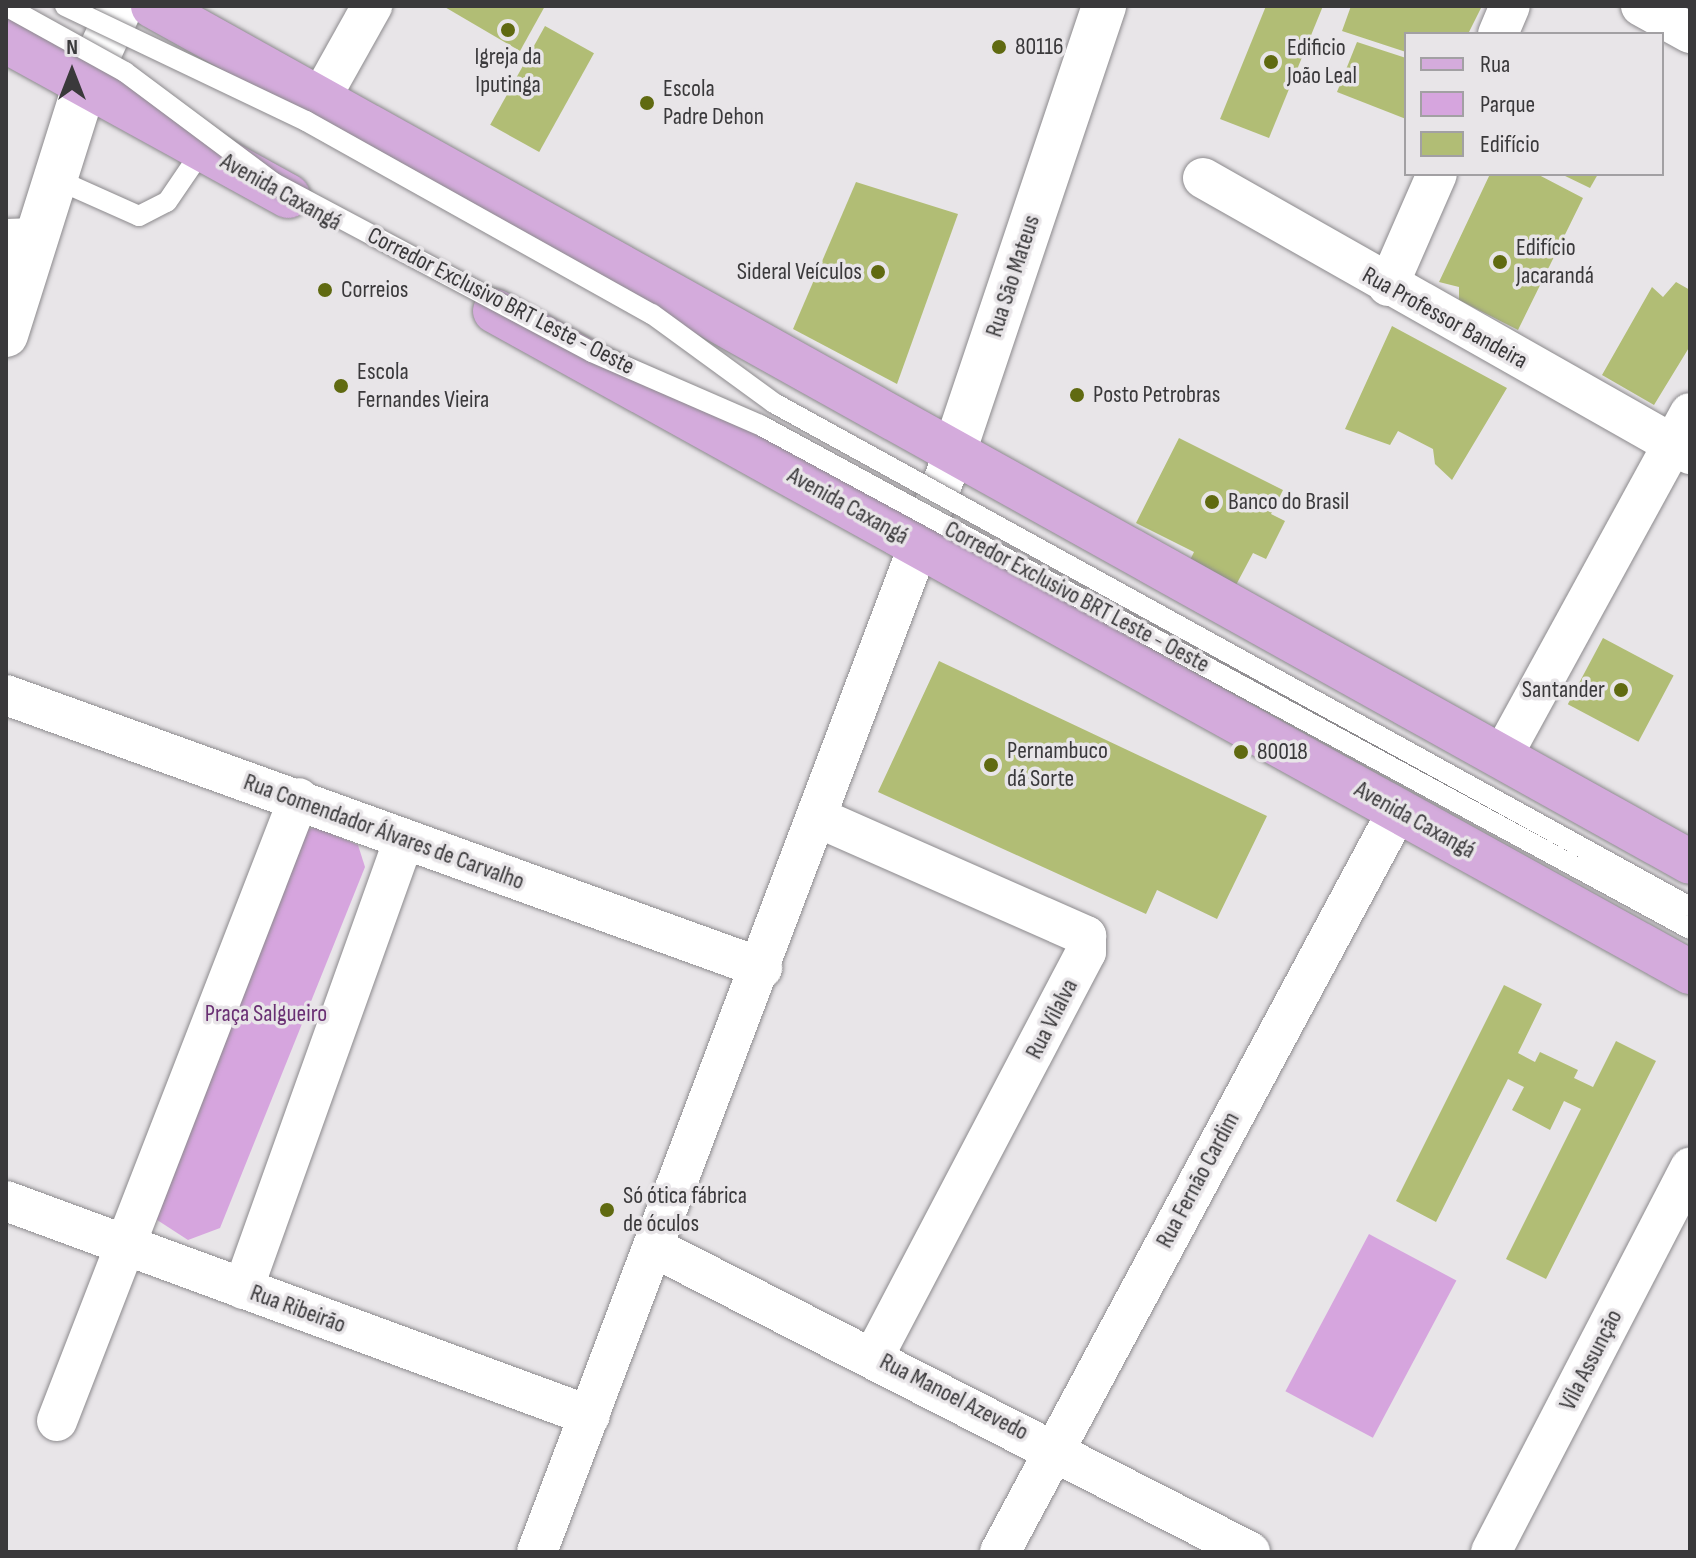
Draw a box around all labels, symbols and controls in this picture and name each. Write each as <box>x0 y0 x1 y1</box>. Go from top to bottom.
marker: Igreja da Iputinga <box>499 21 517 39</box>
north arrow <box>32 32 112 112</box>
legend <box>1404 32 1664 176</box>
place label: 80116 <box>1015 33 1064 61</box>
text: N <box>66 34 78 61</box>
place label: Edificio João Leal <box>1287 34 1357 90</box>
marker: 80116 <box>990 38 1008 56</box>
place label: Igreja da Iputinga <box>474 43 542 99</box>
text: Rua <box>1480 50 1510 79</box>
marker: Edificio João Leal <box>1262 53 1280 71</box>
place label: Escola Padre Dehon <box>663 75 764 131</box>
text: Parque <box>1480 90 1535 119</box>
marker: Escola Padre Dehon <box>638 94 656 112</box>
text: Edifício <box>1480 130 1540 159</box>
street label: Avenida Caxangá <box>216 147 346 237</box>
street label: Rua São Mateus <box>980 211 1046 341</box>
street label: Corredor Exclusivo BRT Leste - Oeste <box>363 221 639 381</box>
place label: Edifício Jacarandá <box>1516 234 1594 290</box>
marker: Edifício Jacarandá <box>1491 253 1509 271</box>
place label: Sideral Veículos <box>737 258 862 286</box>
street label: Rua Professor Bandeira <box>1357 261 1533 375</box>
marker: Sideral Veículos <box>869 263 887 281</box>
place label: Correios <box>341 276 408 304</box>
marker: Correios <box>316 281 334 299</box>
place label: Escola Fernandes Vieira <box>357 358 489 414</box>
marker: Escola Fernandes Vieira <box>332 377 350 395</box>
place label: Posto Petrobras <box>1093 381 1220 409</box>
marker: Posto Petrobras <box>1068 386 1086 404</box>
street label: Avenida Caxangá <box>783 461 913 551</box>
place label: Banco do Brasil <box>1228 488 1349 516</box>
marker: Banco do Brasil <box>1203 493 1221 511</box>
street label: Corredor Exclusivo BRT Leste - Oeste <box>940 515 1214 679</box>
place label: Santander <box>1522 676 1605 704</box>
marker: Santander <box>1612 681 1630 699</box>
place label: Pernambuco dá Sorte <box>1007 737 1108 793</box>
place label: 80018 <box>1257 738 1308 766</box>
marker: 80018 <box>1232 743 1250 761</box>
marker: Pernambuco dá Sorte <box>982 756 1000 774</box>
street label: Rua Comendador Álvares de Carvalho <box>240 768 528 896</box>
street label: Avenida Caxangá <box>1350 775 1480 865</box>
street label: Rua Vilalva <box>1020 974 1084 1064</box>
park label: Praça Salgueiro <box>205 1000 327 1028</box>
street label: Rua Fernão Cardim <box>1150 1107 1246 1253</box>
place label: Só ótica fábrica de óculos <box>623 1182 747 1238</box>
marker: Só ótica fábrica de óculos <box>598 1201 616 1219</box>
street label: Rua Ribeirão <box>246 1278 350 1340</box>
street label: Vila Assunção <box>1553 1305 1629 1415</box>
street label: Rua Manoel Azevedo <box>875 1347 1033 1447</box>

